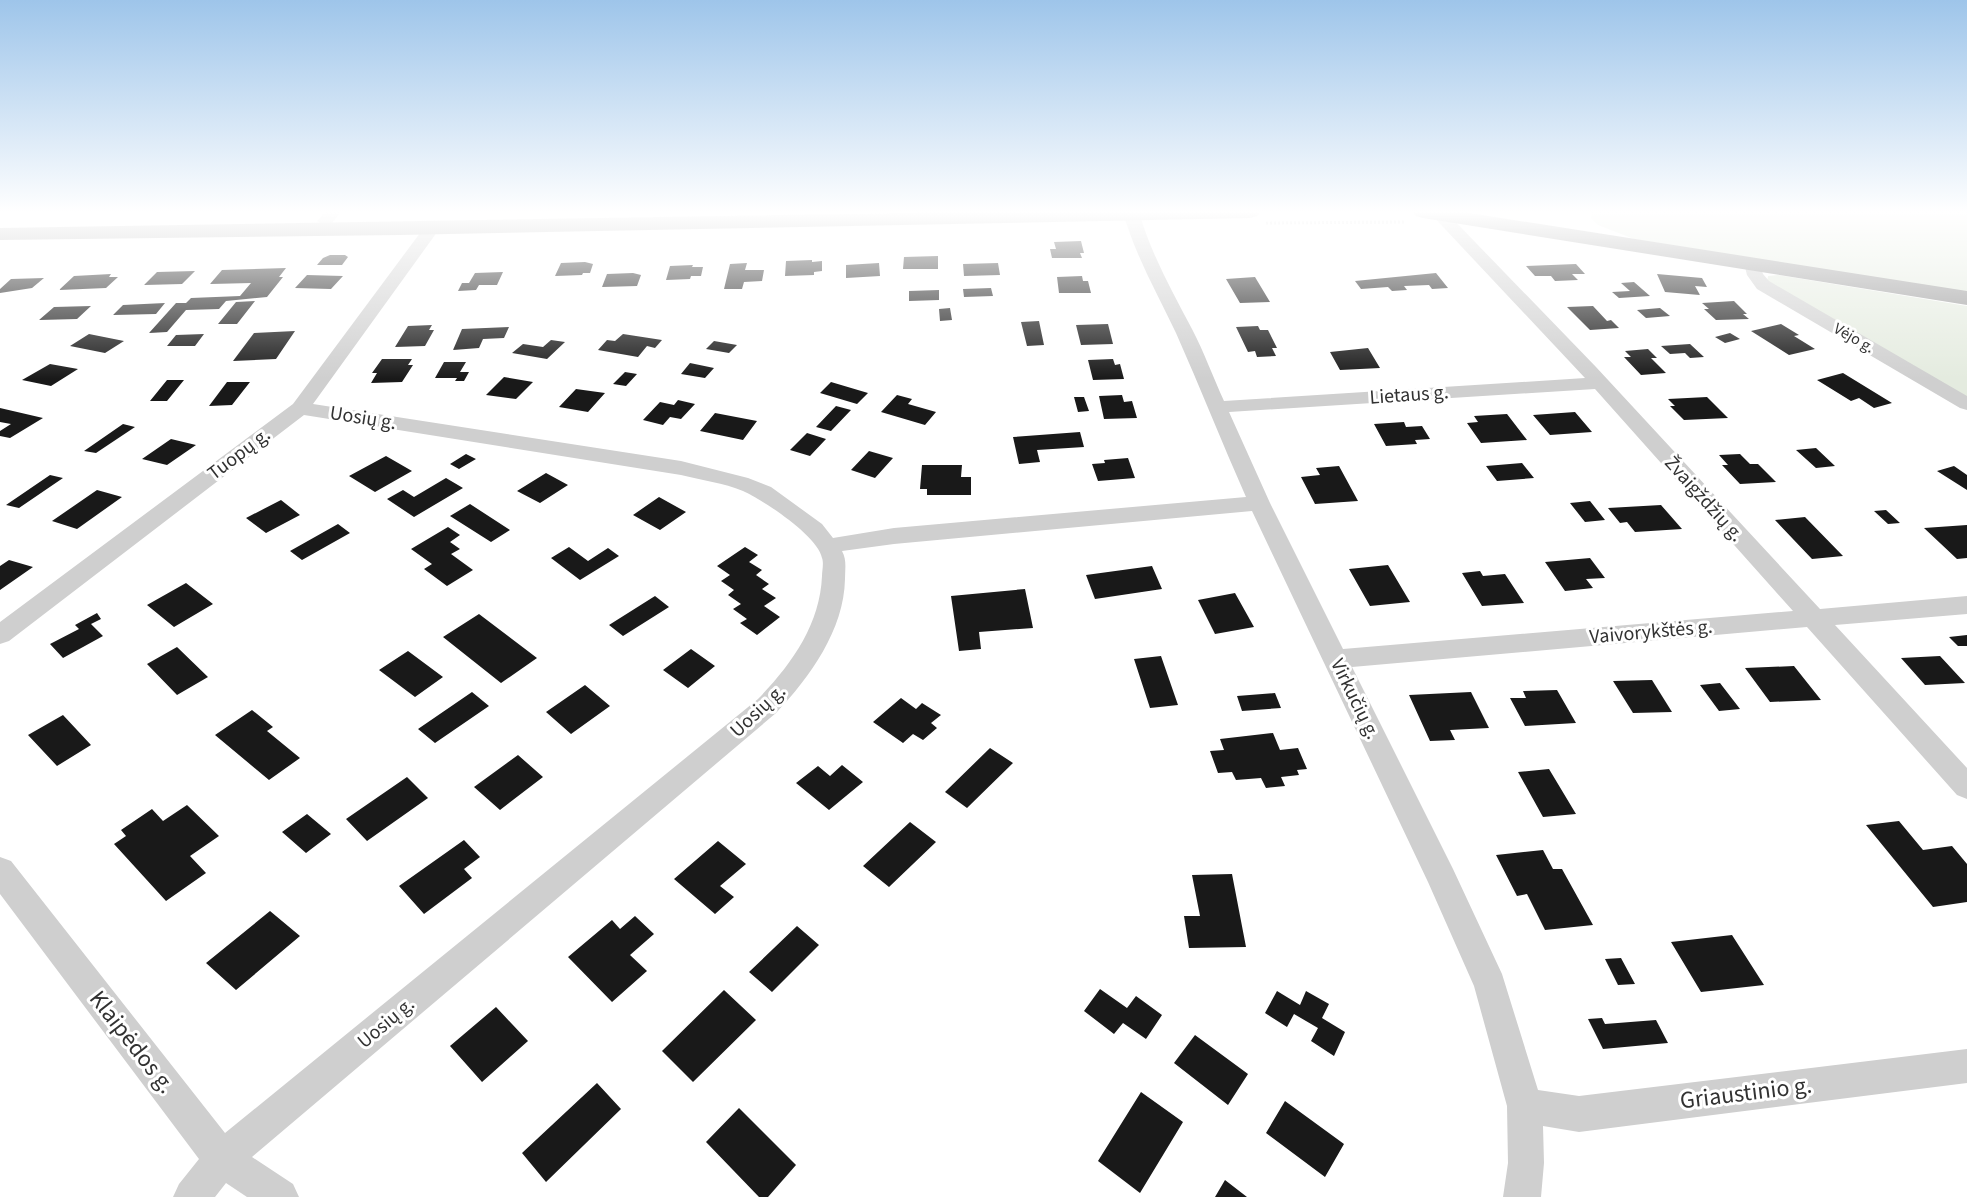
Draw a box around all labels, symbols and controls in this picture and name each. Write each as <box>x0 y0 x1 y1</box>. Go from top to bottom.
street label: Vėjo g. <box>1830 318 1878 358</box>
street label: Lietaus g. <box>1369 378 1449 412</box>
street label: Uosių g. <box>328 399 398 437</box>
street label: Tuopų g. <box>202 421 276 487</box>
street label: Žvaigždžių g. <box>1658 450 1750 548</box>
street label: Vaivorykštės g. <box>1588 613 1714 651</box>
street label: Virkučių g. <box>1323 654 1387 744</box>
street label: Uosių g. <box>724 678 792 744</box>
street label: Klaipėdos g. <box>81 983 183 1101</box>
street label: Uosių g. <box>351 991 421 1055</box>
street label: Griaustinio g. <box>1678 1068 1814 1118</box>

